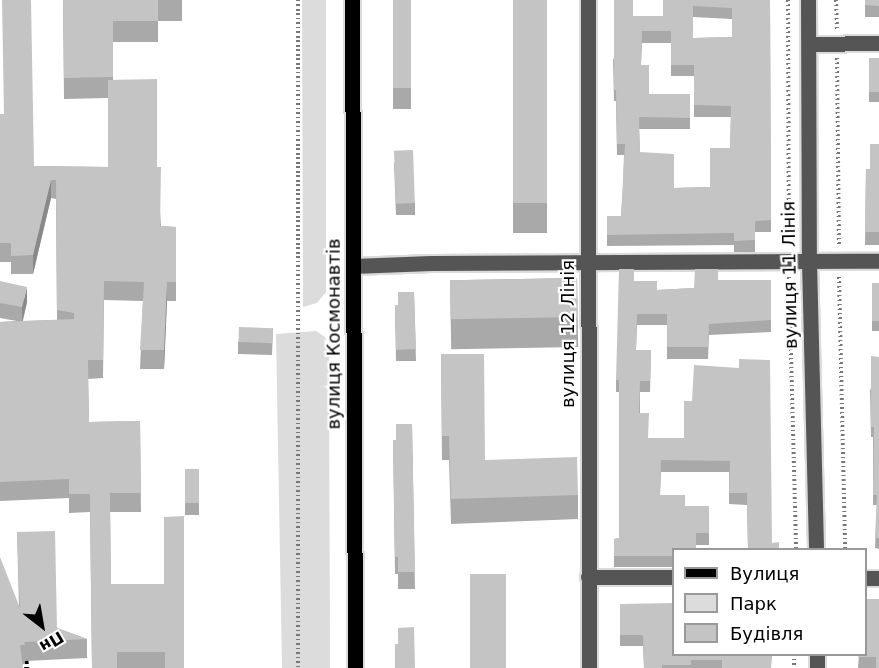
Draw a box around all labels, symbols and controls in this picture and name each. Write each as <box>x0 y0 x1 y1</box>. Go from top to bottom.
street label: вулиця 11 Лінія <box>778 201 802 349</box>
street label: вулиця Космонавтів <box>323 238 345 430</box>
street label: вулиця 12 Лінія <box>557 260 579 408</box>
legend <box>672 548 867 656</box>
text: Вулиця <box>730 563 799 584</box>
text: Парк <box>730 593 777 614</box>
north arrow <box>12 596 72 656</box>
text: Будівля <box>730 623 803 644</box>
text: Пн <box>36 627 67 656</box>

